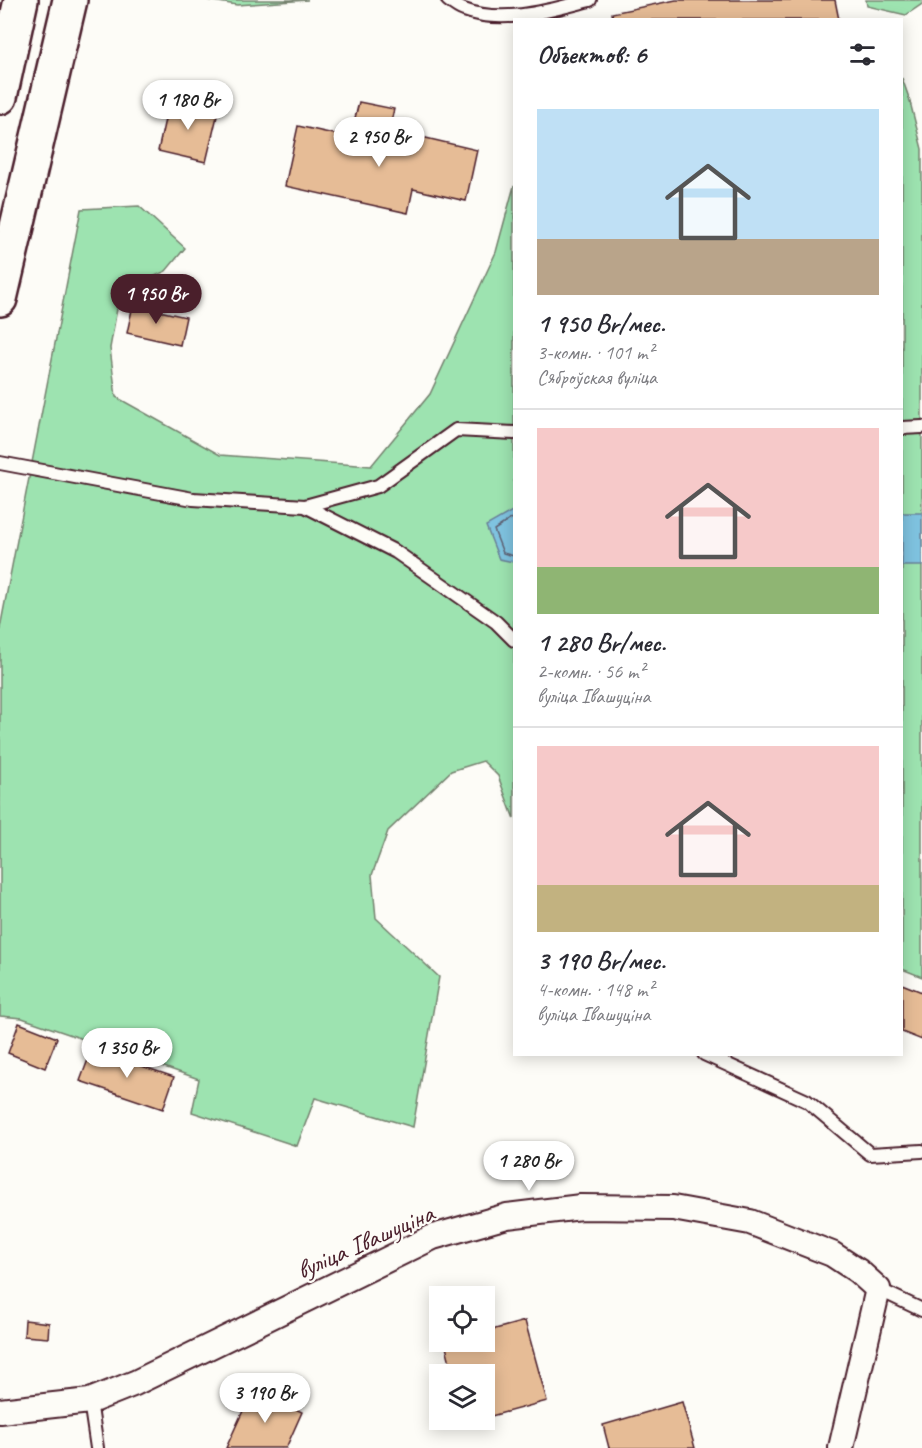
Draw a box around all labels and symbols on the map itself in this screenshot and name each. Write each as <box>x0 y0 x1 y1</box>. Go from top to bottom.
pin: 1 180 Br <box>126 80 250 131</box>
pin: 2 950 Br <box>317 117 441 168</box>
pin: 1 950 Br <box>94 274 218 325</box>
pin: 1 350 Br <box>65 1028 189 1079</box>
pin: 1 280 Br <box>467 1141 591 1192</box>
street label: вуліца Івашуціна <box>291 1196 441 1286</box>
pin: 3 190 Br <box>203 1373 327 1424</box>

